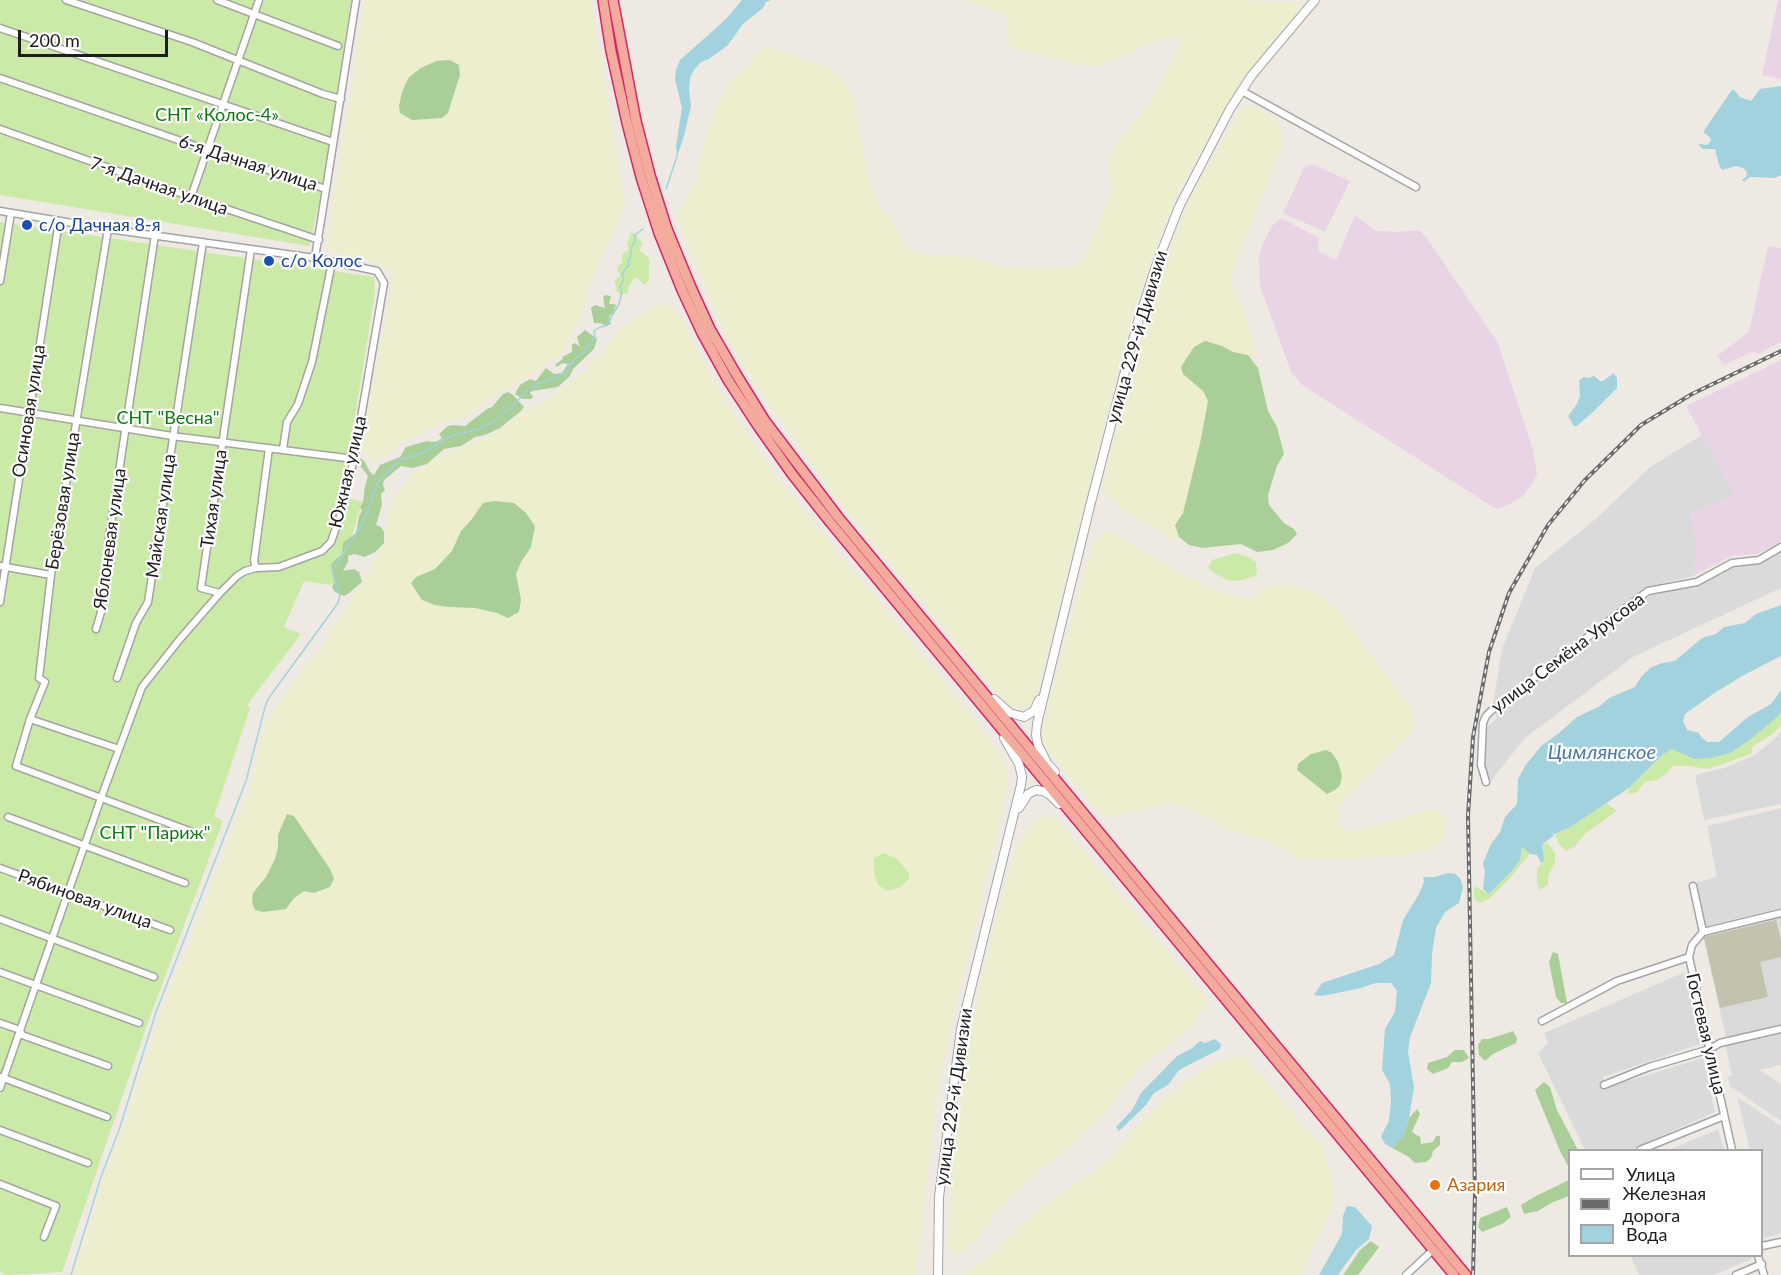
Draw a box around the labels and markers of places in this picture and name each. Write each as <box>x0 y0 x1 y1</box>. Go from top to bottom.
place label: с/о Дачная 8-я <box>39 214 161 236</box>
marker: с/о Дачная 8-я <box>20 218 34 232</box>
place label: с/о Колос <box>281 250 362 272</box>
marker: с/о Колос <box>262 254 276 268</box>
place label: Азария <box>1447 1174 1505 1196</box>
marker: Азария <box>1428 1178 1442 1192</box>

